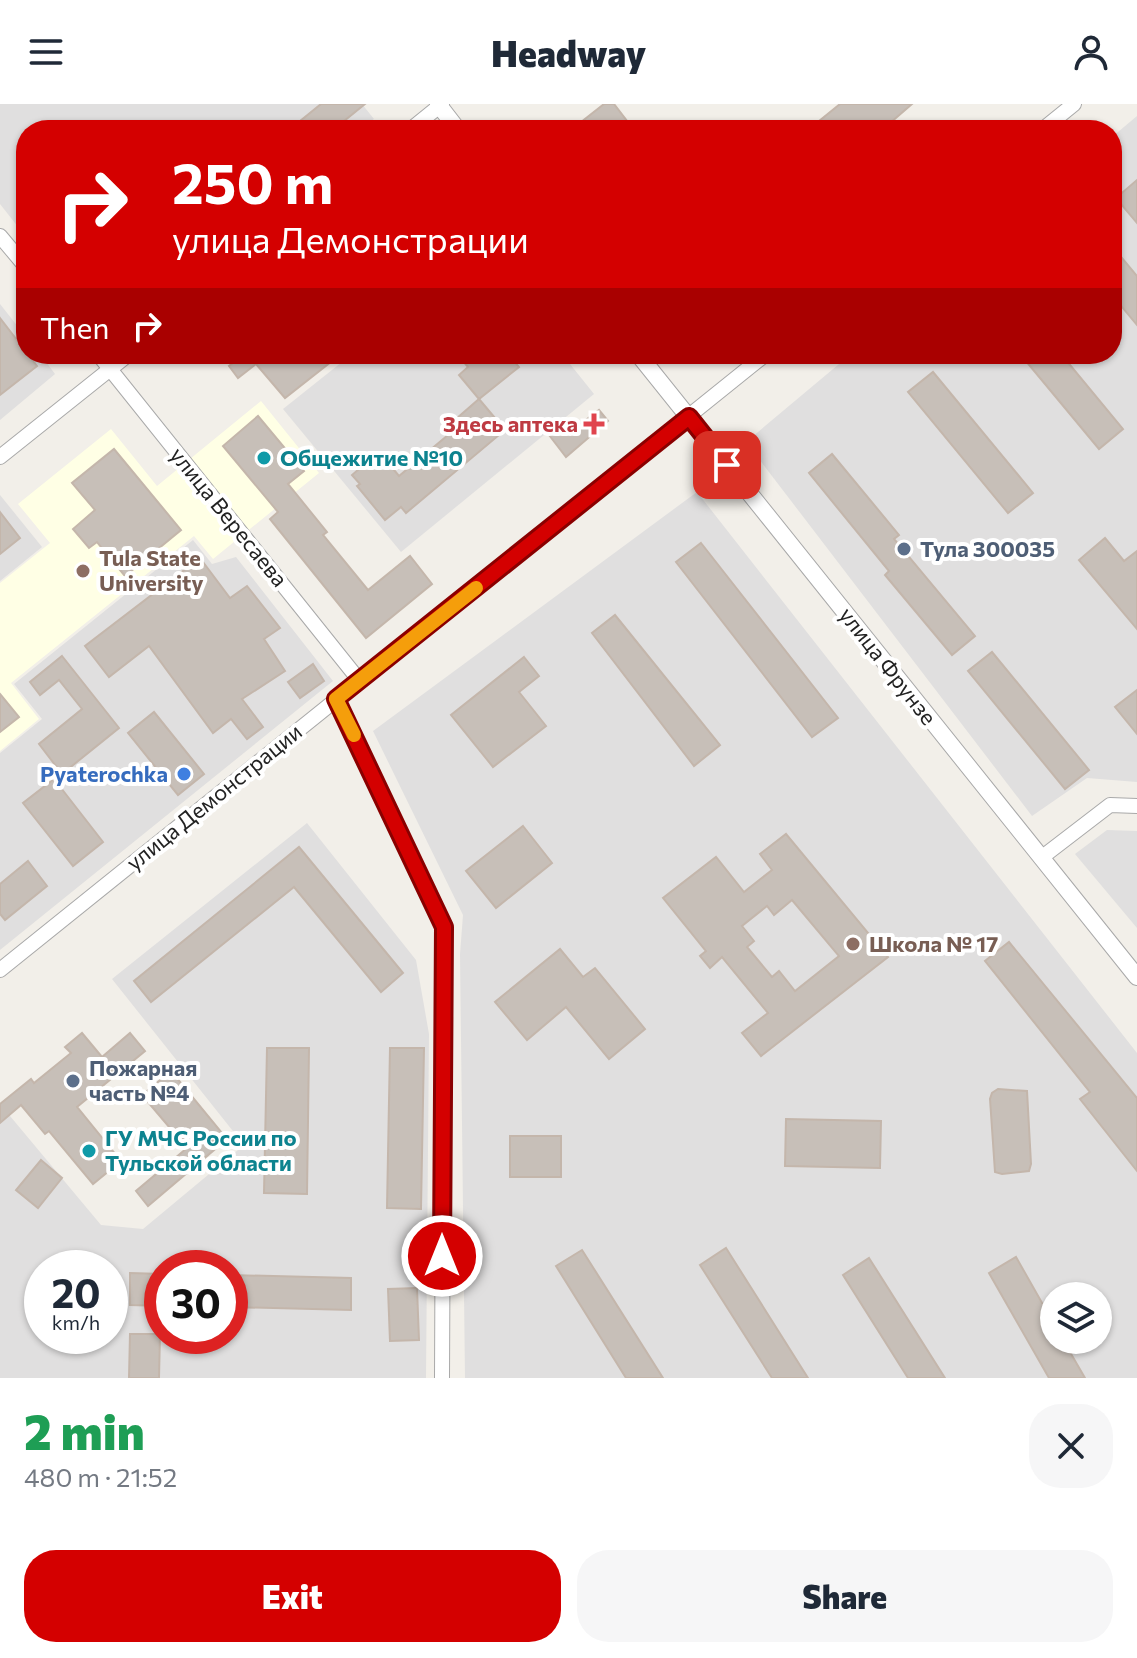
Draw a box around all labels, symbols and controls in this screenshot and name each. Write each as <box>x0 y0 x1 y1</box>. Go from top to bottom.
icon: menu <box>24 30 68 74</box>
text: Headway <box>491 30 646 74</box>
icon: person <box>1069 30 1113 74</box>
text: 250 m <box>172 147 333 216</box>
icon: right <box>40 152 144 256</box>
text: улица Демонстрации <box>172 216 529 260</box>
icon: right <box>125 304 169 348</box>
text: Then <box>40 308 109 345</box>
place label: Здесь аптека <box>443 410 578 437</box>
marker: Здесь аптека <box>585 415 603 433</box>
pin <box>693 431 761 499</box>
street label: улица Вересаева <box>165 441 294 592</box>
icon: arrive <box>705 443 749 487</box>
place label: Общежитие №10 <box>280 444 463 471</box>
marker: Общежитие №10 <box>255 449 273 467</box>
place label: Тула 300035 <box>920 535 1055 562</box>
marker: Тула 300035 <box>895 540 913 558</box>
place label: Tula State University <box>99 544 203 596</box>
marker: Tula State University <box>74 562 92 580</box>
street label: улица Фрунзе <box>834 601 943 730</box>
street label: улица Демонстрации <box>120 718 307 876</box>
place label: Pyaterochka <box>40 760 168 787</box>
marker: Pyaterochka <box>175 765 193 783</box>
place label: Школа № 17 <box>869 930 998 957</box>
marker: Школа № 17 <box>844 935 862 953</box>
place label: Пожарная часть №4 <box>89 1054 197 1106</box>
marker: Пожарная часть №4 <box>64 1072 82 1090</box>
place label: ГУ МЧС России по Тульской области <box>105 1124 297 1176</box>
marker: ГУ МЧС России по Тульской области <box>80 1142 98 1160</box>
position arrow <box>400 1214 484 1298</box>
speed limit sign: 30 <box>144 1250 248 1354</box>
text: 20 <box>51 1267 101 1316</box>
map controls <box>1040 1282 1112 1354</box>
button: layers <box>1040 1282 1112 1354</box>
text: km/h <box>52 1310 100 1334</box>
text: 2 min <box>24 1401 145 1460</box>
button: close <box>1029 1404 1113 1488</box>
text: 480 m · 21:52 <box>24 1461 177 1492</box>
button: Exit <box>24 1550 561 1642</box>
button: Share <box>577 1550 1113 1642</box>

